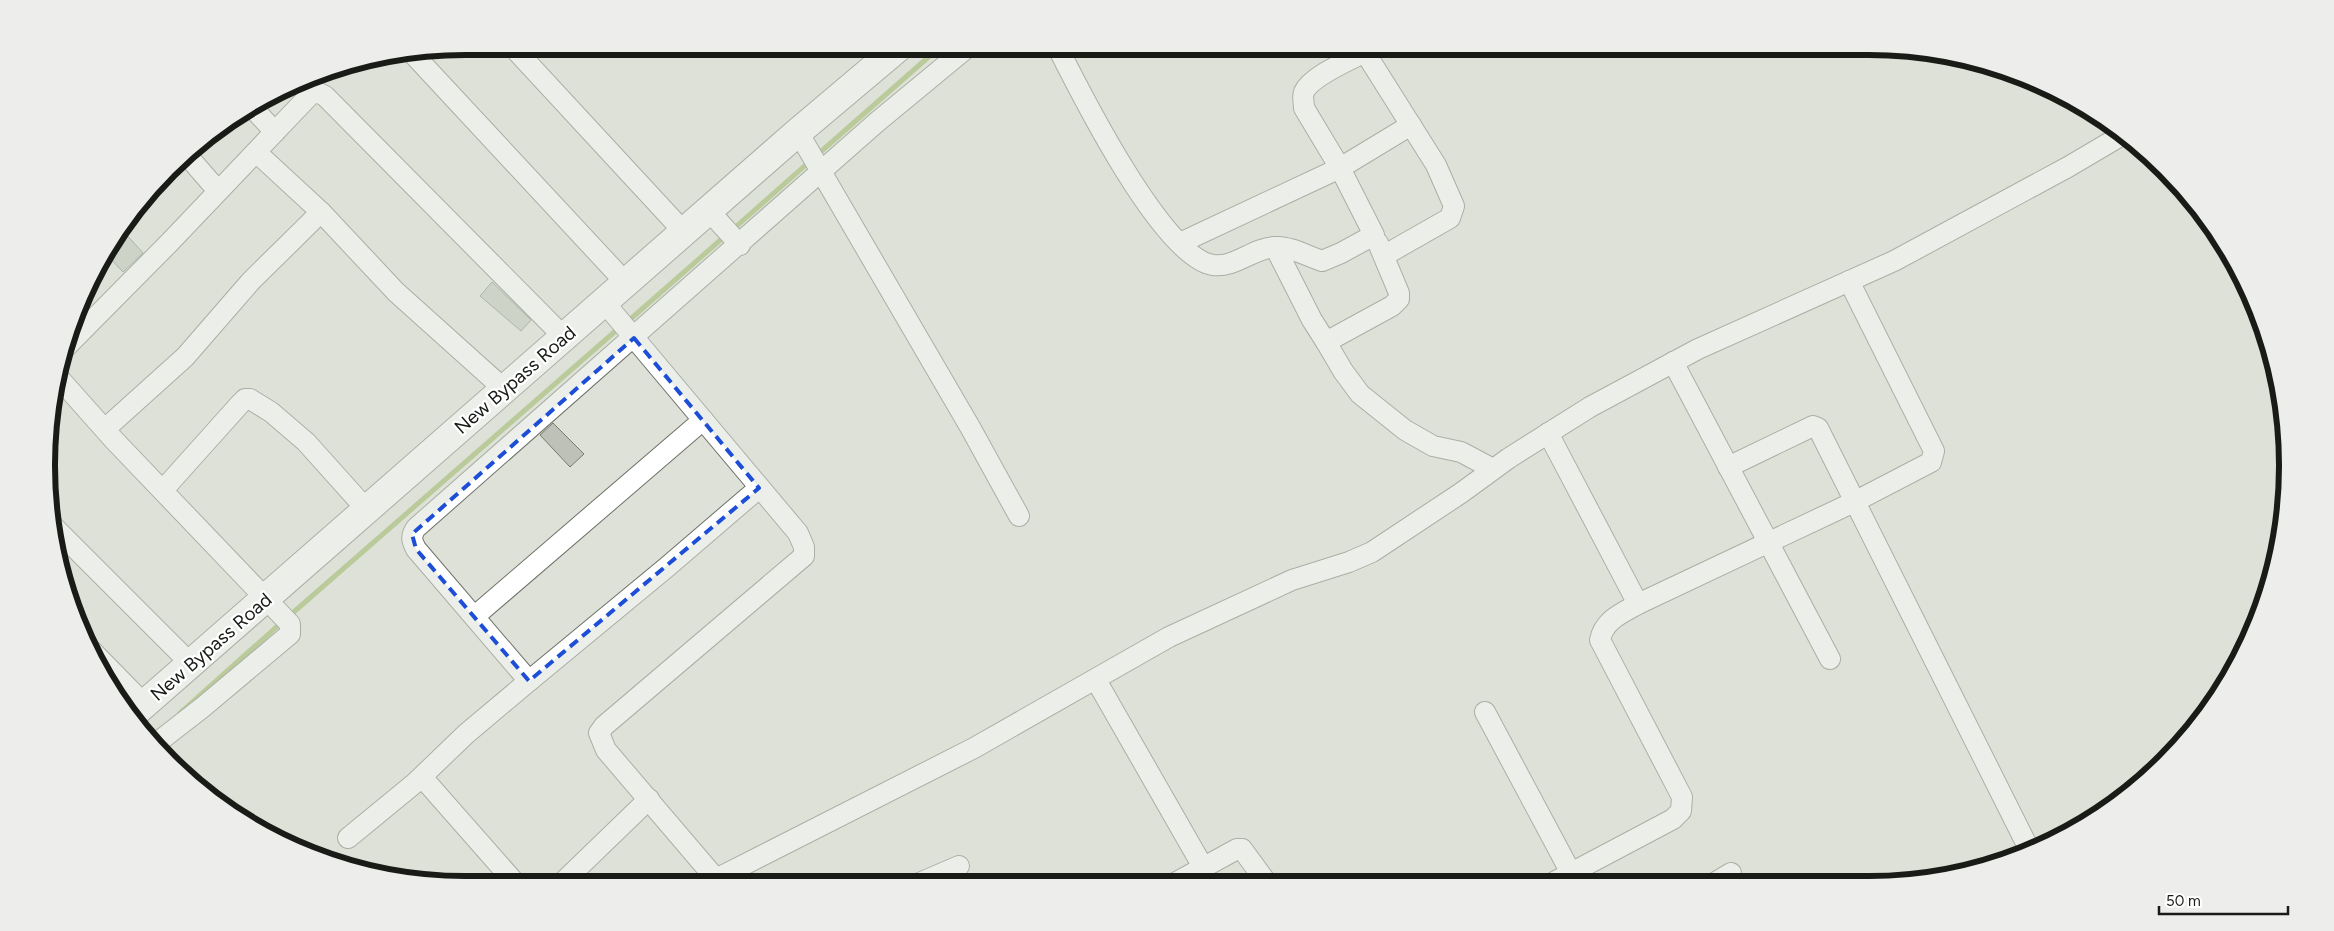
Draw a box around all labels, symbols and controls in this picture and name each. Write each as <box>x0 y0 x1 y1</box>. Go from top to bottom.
street label: New Bypass Road <box>450 321 580 439</box>
street label: New Bypass Road <box>146 588 276 706</box>
scale bar <box>2159 884 2288 916</box>
text: 50 m <box>2166 892 2201 910</box>

